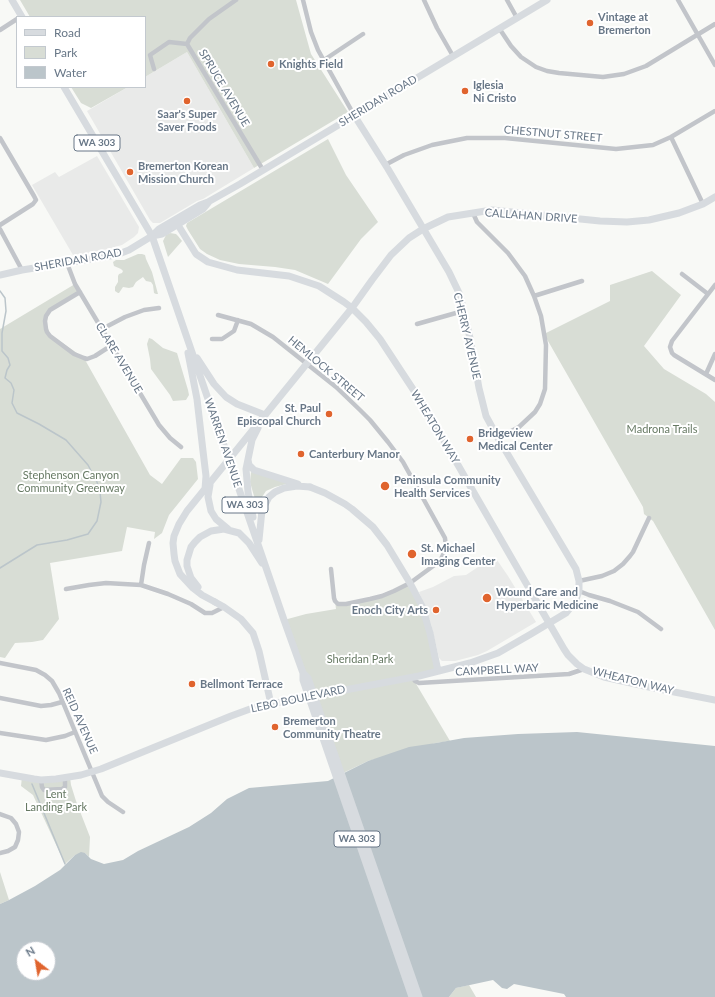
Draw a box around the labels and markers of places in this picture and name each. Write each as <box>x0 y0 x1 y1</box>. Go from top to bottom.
place label: Vintage at Bremerton <box>598 10 651 36</box>
marker: Vintage at Bremerton <box>585 18 595 28</box>
place label: Knights Field <box>279 57 343 71</box>
marker: Knights Field <box>266 59 276 69</box>
place label: Iglesia Ni Cristo <box>473 78 516 104</box>
marker: Iglesia Ni Cristo <box>460 86 470 96</box>
marker: Saar's Super Saver Foods <box>182 96 192 106</box>
place label: Saar's Super Saver Foods <box>157 107 217 133</box>
place label: Bremerton Korean Mission Church <box>138 159 228 185</box>
marker: Bremerton Korean Mission Church <box>125 167 135 177</box>
place label: St. Paul Episcopal Church <box>237 401 321 427</box>
marker: St. Paul Episcopal Church <box>324 409 334 419</box>
place label: Bridgeview Medical Center <box>478 426 553 452</box>
marker: Bridgeview Medical Center <box>465 434 475 444</box>
place label: Canterbury Manor <box>309 447 399 461</box>
marker: Canterbury Manor <box>296 449 306 459</box>
place label: Peninsula Community Health Services <box>394 473 501 499</box>
marker: Peninsula Community Health Services <box>379 480 391 492</box>
place label: St. Michael Imaging Center <box>421 541 495 567</box>
marker: St. Michael Imaging Center <box>406 548 418 560</box>
place label: Wound Care and Hyperbaric Medicine <box>496 585 598 611</box>
marker: Wound Care and Hyperbaric Medicine <box>481 592 493 604</box>
place label: Enoch City Arts <box>352 603 428 617</box>
marker: Enoch City Arts <box>431 605 441 615</box>
place label: Bellmont Terrace <box>200 677 283 691</box>
marker: Bellmont Terrace <box>187 679 197 689</box>
place label: Bremerton Community Theatre <box>283 714 381 740</box>
marker: Bremerton Community Theatre <box>270 722 280 732</box>

